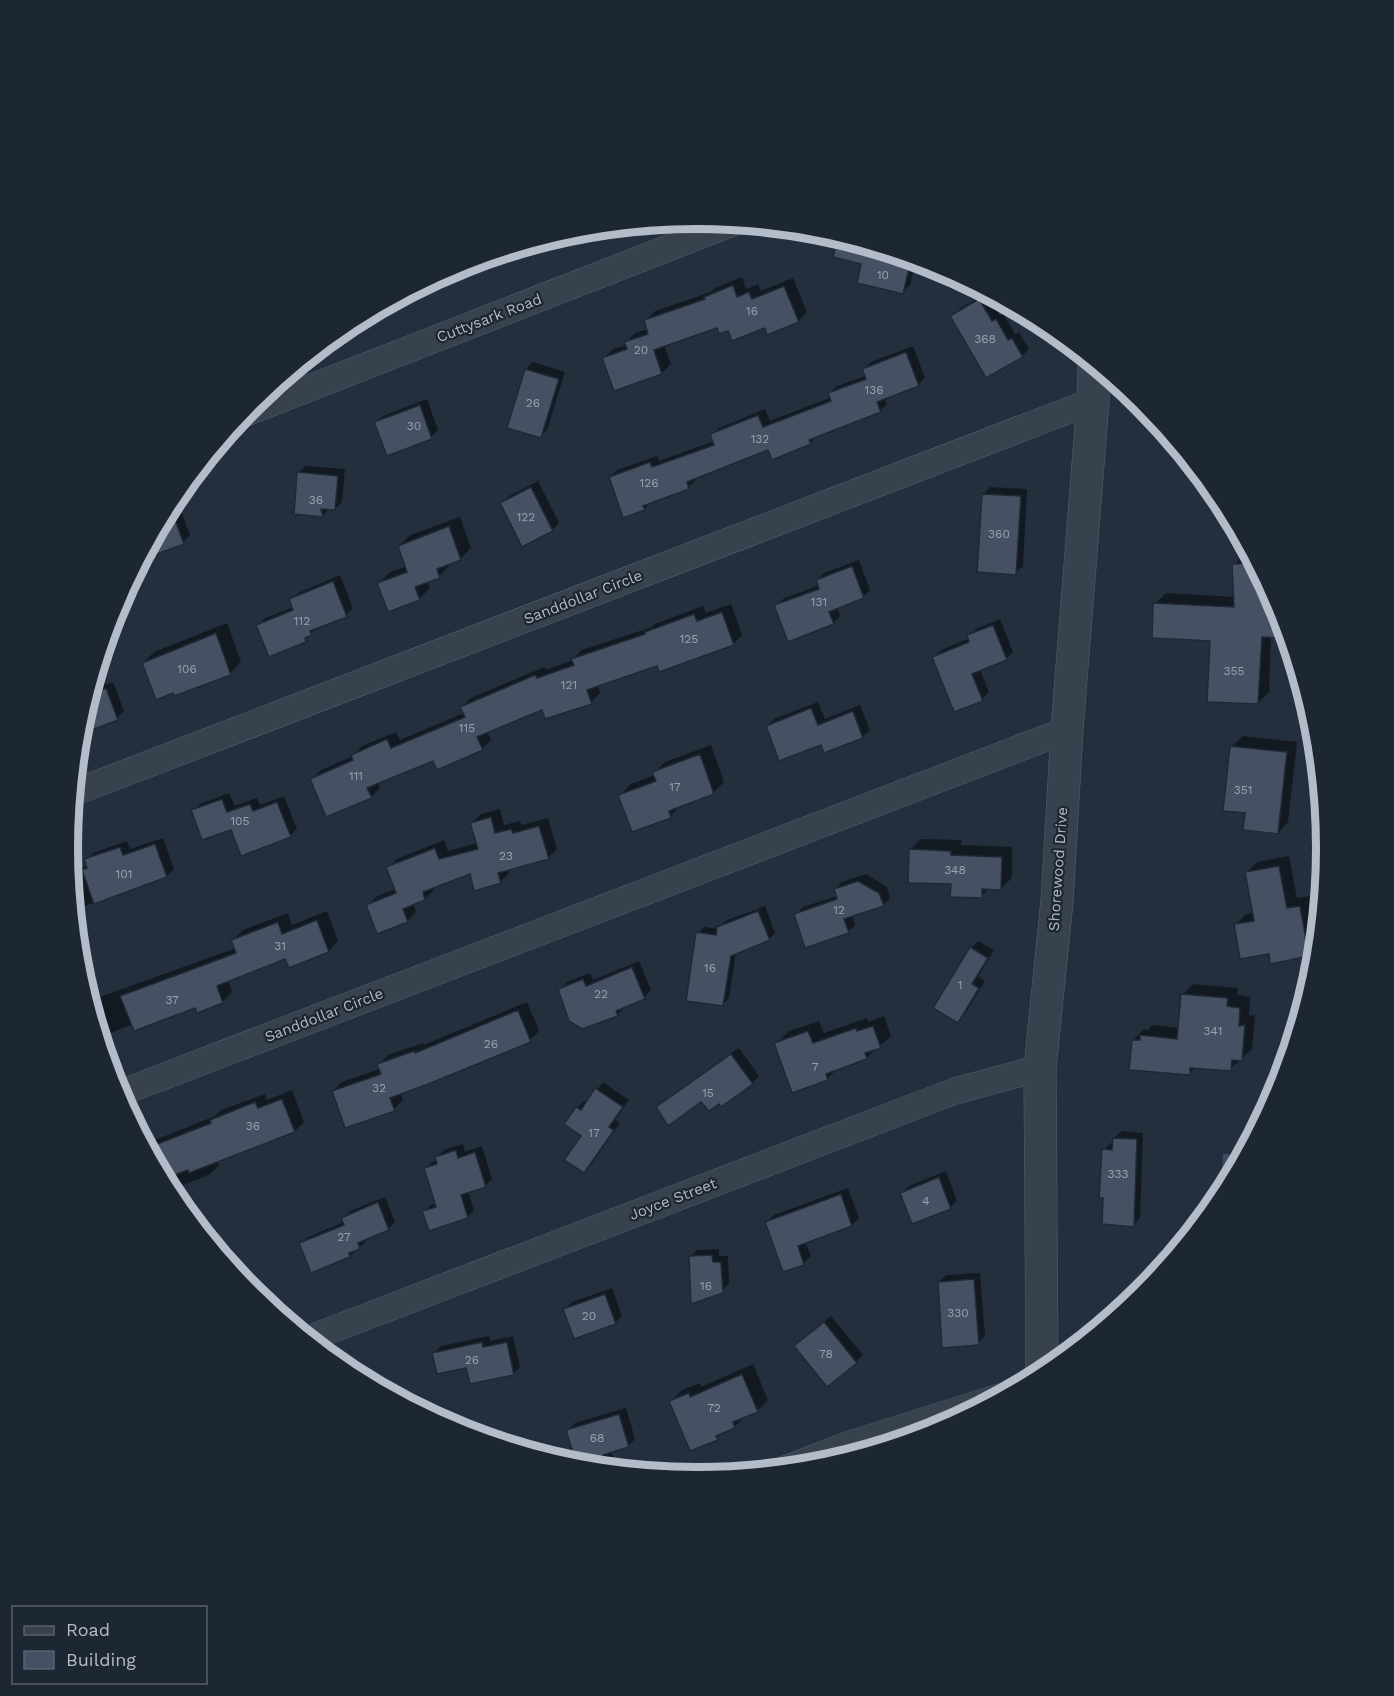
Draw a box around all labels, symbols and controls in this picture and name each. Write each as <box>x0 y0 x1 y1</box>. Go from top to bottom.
house number: 10 <box>877 268 889 282</box>
street label: Cuttysark Road <box>434 290 544 346</box>
house number: 16 <box>746 304 758 318</box>
house number: 368 <box>974 332 996 346</box>
house number: 20 <box>634 343 648 357</box>
house number: 136 <box>865 383 883 397</box>
house number: 26 <box>526 396 540 410</box>
house number: 30 <box>407 419 421 433</box>
house number: 132 <box>751 432 769 446</box>
house number: 126 <box>640 476 658 490</box>
house number: 36 <box>309 493 323 507</box>
house number: 122 <box>517 510 535 524</box>
house number: 360 <box>988 527 1010 541</box>
street label: Sanddollar Circle <box>521 566 645 628</box>
house number: 131 <box>811 595 827 609</box>
house number: 112 <box>294 614 310 628</box>
house number: 125 <box>680 632 698 646</box>
house number: 106 <box>177 662 197 676</box>
house number: 355 <box>1224 664 1244 678</box>
house number: 121 <box>561 678 577 692</box>
house number: 115 <box>459 721 475 735</box>
house number: 111 <box>349 769 363 783</box>
house number: 17 <box>669 780 681 794</box>
house number: 351 <box>1234 783 1252 797</box>
street label: Shorewood Drive <box>1045 806 1071 932</box>
house number: 105 <box>230 814 250 828</box>
house number: 23 <box>499 849 513 863</box>
house number: 348 <box>944 863 966 877</box>
house number: 101 <box>116 867 132 881</box>
house number: 12 <box>833 903 845 917</box>
house number: 31 <box>274 939 286 953</box>
house number: 16 <box>704 961 716 975</box>
house number: 1 <box>958 978 962 992</box>
street label: Sanddollar Circle <box>262 984 386 1046</box>
house number: 22 <box>594 987 608 1001</box>
house number: 37 <box>165 993 179 1007</box>
house number: 341 <box>1204 1024 1222 1038</box>
house number: 26 <box>484 1037 498 1051</box>
house number: 7 <box>812 1060 819 1074</box>
house number: 32 <box>372 1081 386 1095</box>
house number: 15 <box>702 1086 714 1100</box>
house number: 36 <box>246 1119 260 1133</box>
house number: 17 <box>588 1126 600 1140</box>
house number: 333 <box>1108 1167 1129 1181</box>
street label: Joyce Street <box>627 1174 720 1224</box>
house number: 4 <box>922 1194 930 1208</box>
house number: 27 <box>337 1230 351 1244</box>
house number: 16 <box>700 1279 712 1293</box>
house number: 330 <box>947 1306 969 1320</box>
house number: 20 <box>582 1309 596 1323</box>
house number: 78 <box>819 1347 833 1361</box>
house number: 26 <box>465 1353 479 1367</box>
house number: 72 <box>707 1401 721 1415</box>
house number: 68 <box>590 1431 604 1445</box>
legend <box>12 1606 207 1684</box>
text: Road <box>66 1619 110 1640</box>
text: Building <box>66 1649 136 1670</box>

